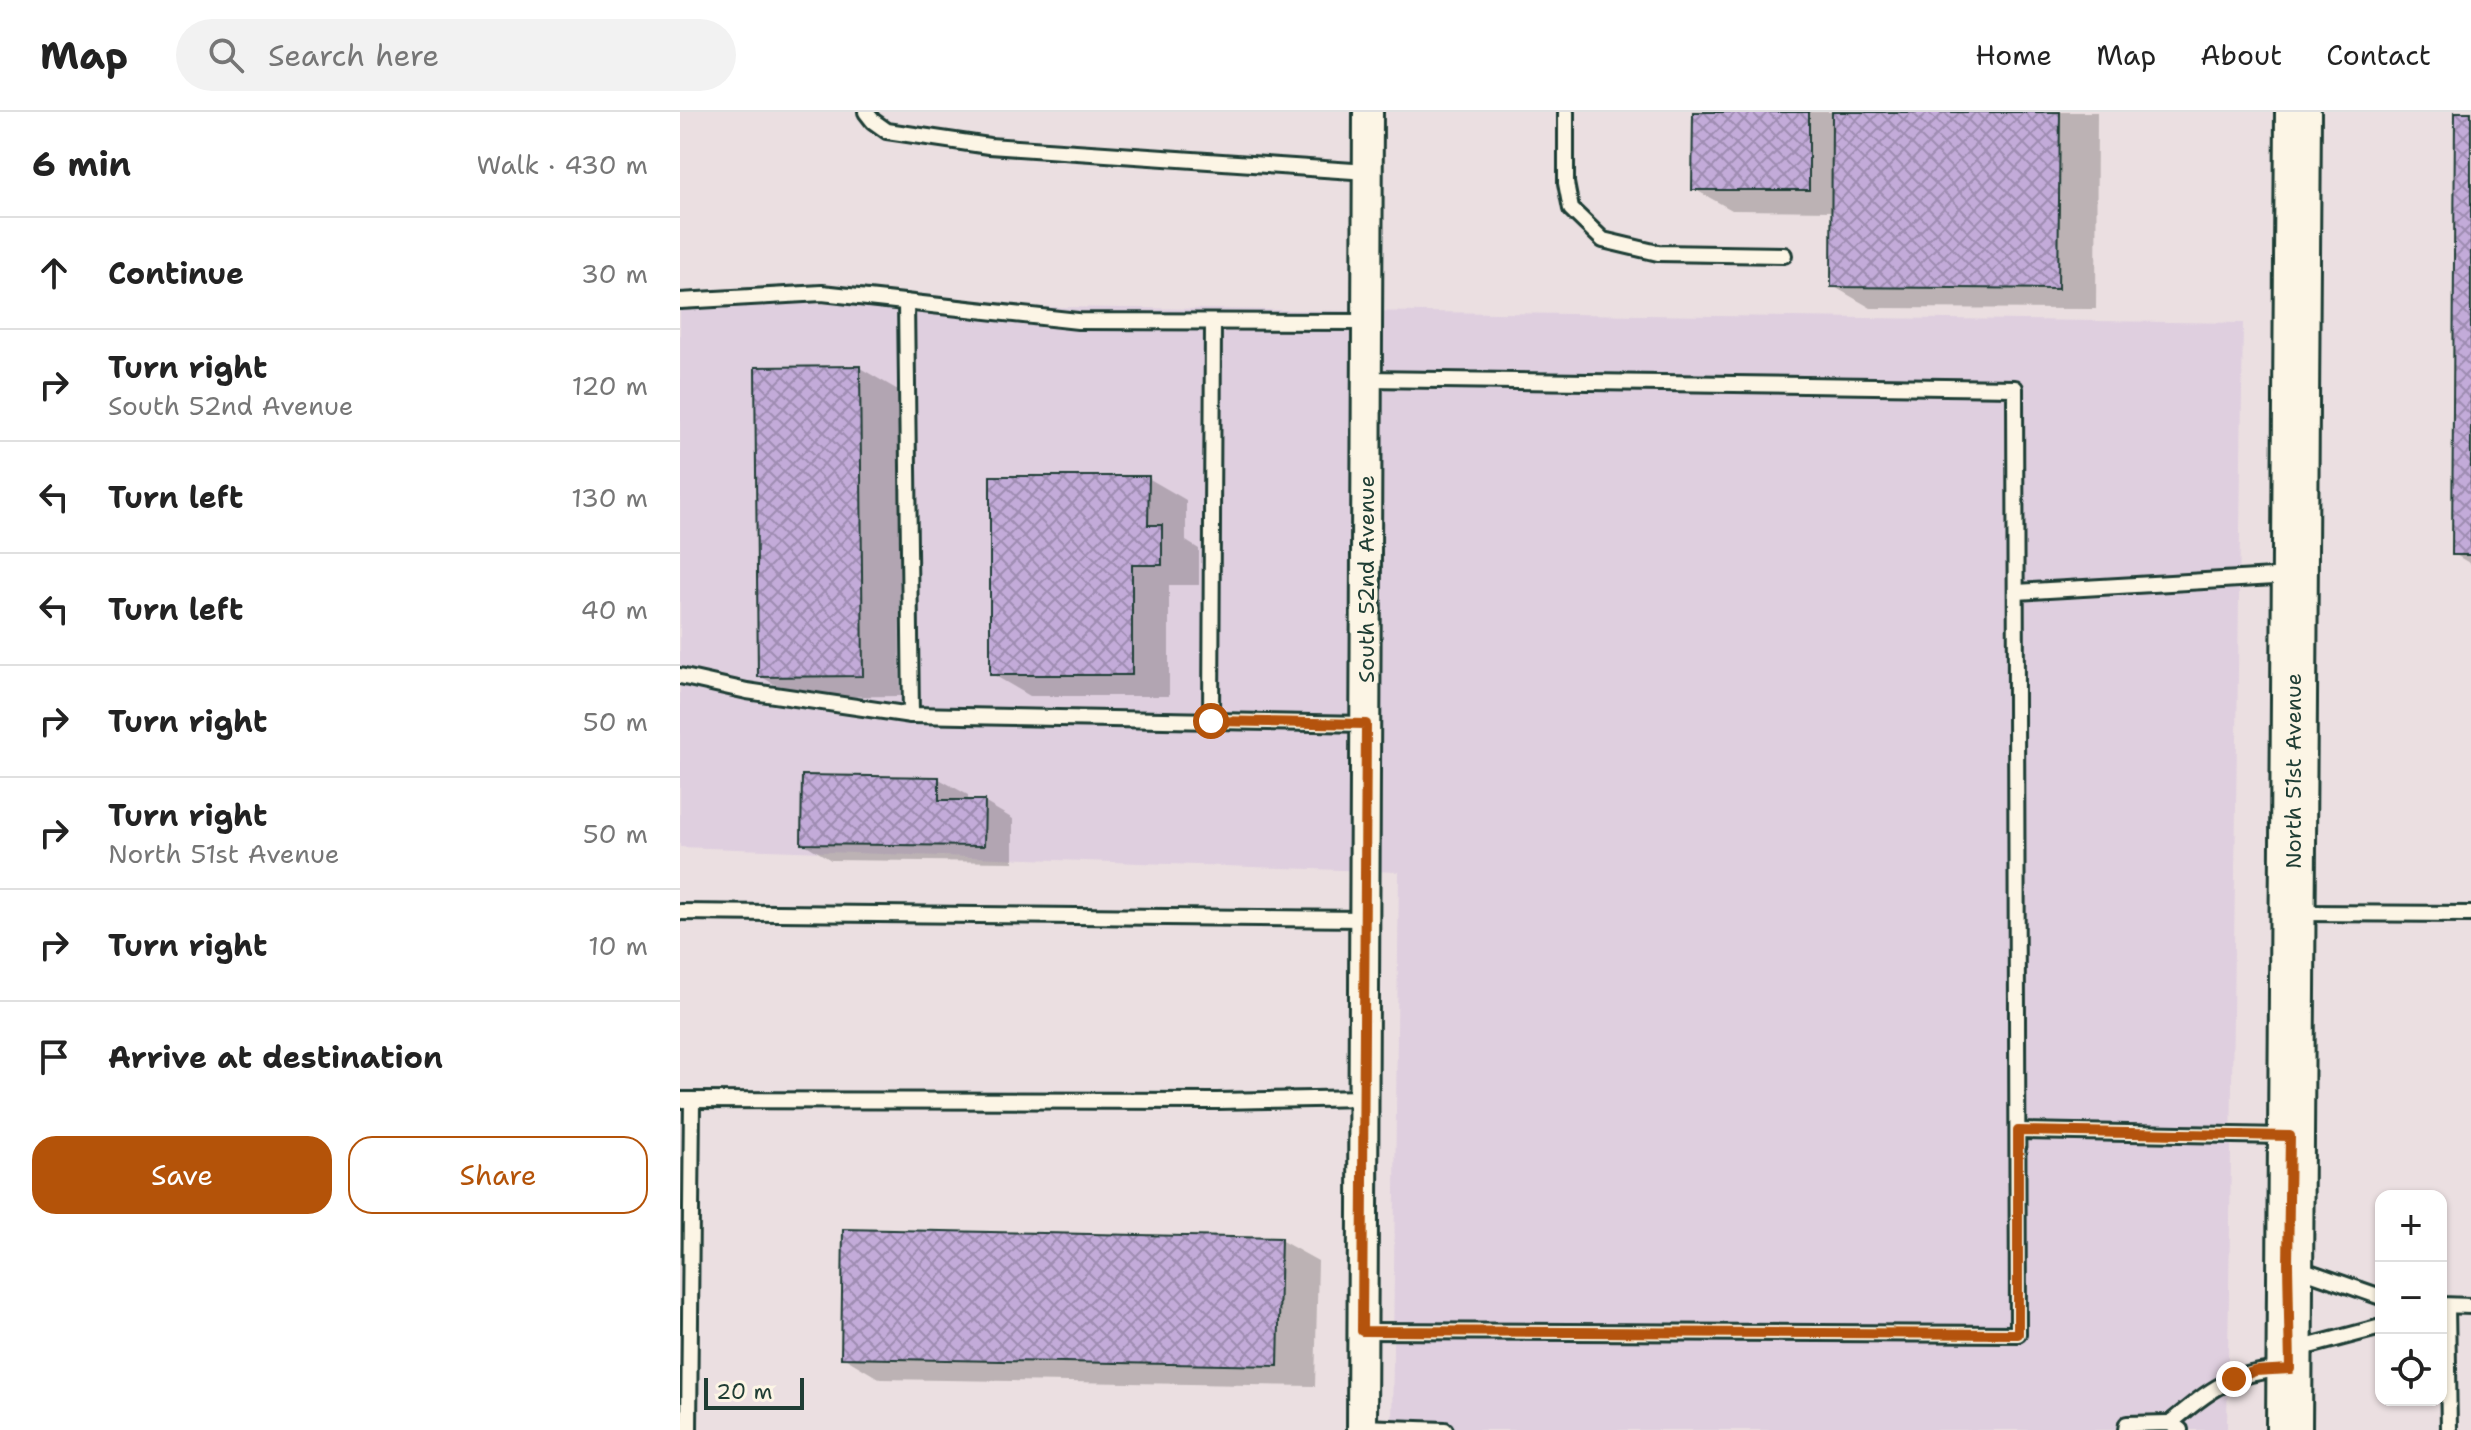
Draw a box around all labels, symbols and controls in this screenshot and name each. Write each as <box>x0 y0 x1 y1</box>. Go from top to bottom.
search box <box>176 19 736 91</box>
text: Map <box>40 30 128 81</box>
icon: search <box>204 33 248 77</box>
text: Search here <box>268 35 439 76</box>
text: Home <box>1975 36 2052 74</box>
text: Map <box>2096 36 2156 74</box>
text: About <box>2200 36 2282 74</box>
text: Contact <box>2326 36 2431 74</box>
text: 6 min <box>32 141 131 187</box>
text: Walk · 430 m <box>476 147 648 182</box>
icon: ahead <box>32 251 76 295</box>
text: Continue <box>108 253 244 294</box>
text: 30 m <box>581 256 648 291</box>
text: Turn right <box>108 347 267 388</box>
icon: right <box>32 363 76 407</box>
text: 120 m <box>572 368 648 403</box>
text: South 52nd Avenue <box>108 388 354 423</box>
icon: left <box>32 475 76 519</box>
street label: South 52nd Avenue <box>1352 475 1381 683</box>
text: Turn left <box>108 477 243 518</box>
text: 130 m <box>571 480 648 515</box>
icon: left <box>32 587 76 631</box>
text: Turn left <box>108 589 243 630</box>
text: 40 m <box>581 592 648 627</box>
street label: North 51st Avenue <box>2279 673 2308 869</box>
icon: right <box>32 699 76 743</box>
text: Turn right <box>108 701 267 742</box>
route start <box>1193 703 1229 739</box>
text: 50 m <box>583 704 648 739</box>
text: Turn right <box>108 795 267 836</box>
icon: right <box>32 811 76 855</box>
text: 50 m <box>583 816 648 851</box>
text: North 51st Avenue <box>108 836 340 871</box>
icon: right <box>32 923 76 967</box>
text: Turn right <box>108 925 267 966</box>
text: 10 m <box>588 928 648 963</box>
icon: arrive <box>32 1035 76 1079</box>
text: Arrive at destination <box>108 1037 443 1078</box>
button: Save <box>32 1136 332 1214</box>
button: Share <box>348 1136 648 1214</box>
map controls <box>2375 1190 2447 1406</box>
button: + <box>2375 1190 2447 1262</box>
button: − <box>2375 1262 2447 1334</box>
button: locate <box>2375 1334 2447 1406</box>
route end <box>2216 1361 2252 1397</box>
scale bar <box>704 1374 804 1410</box>
text: 20 m <box>716 1377 773 1406</box>

